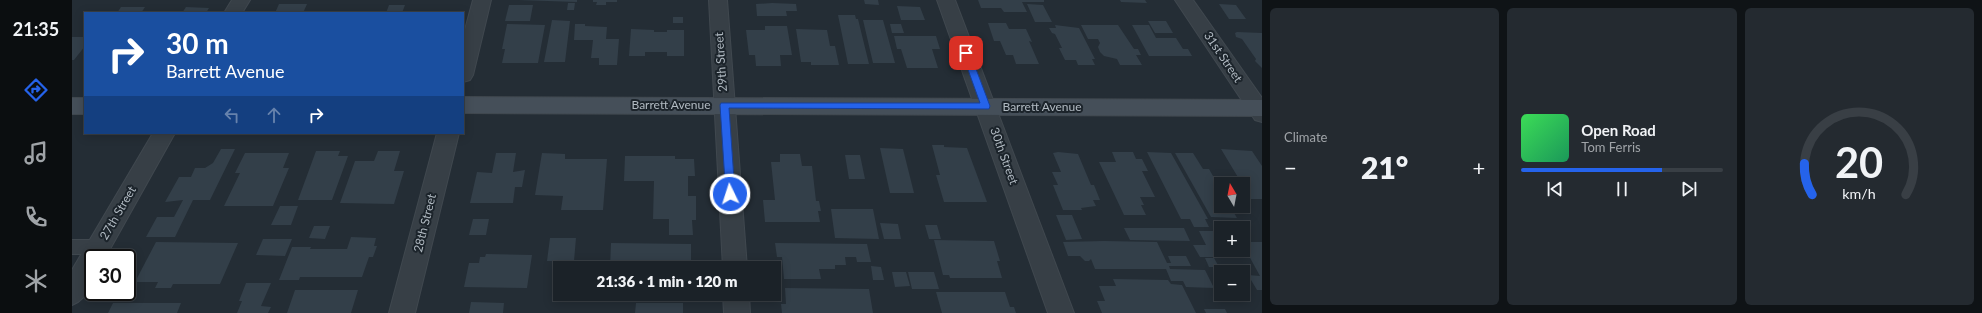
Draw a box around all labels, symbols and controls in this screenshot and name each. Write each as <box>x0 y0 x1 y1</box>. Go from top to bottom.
text: 21:35 <box>13 18 59 40</box>
text: 30 m <box>166 26 229 60</box>
icon: right <box>100 28 152 80</box>
street label: 31st Street <box>1201 28 1246 86</box>
street label: 29th Street <box>711 31 730 92</box>
pin <box>949 36 983 70</box>
icon: arrive <box>955 42 977 64</box>
text: Barrett Avenue <box>166 60 285 82</box>
icon: directions <box>22 76 50 104</box>
street label: Barrett Avenue <box>631 97 711 112</box>
street label: Barrett Avenue <box>1002 99 1082 114</box>
icon: left <box>221 104 243 126</box>
icon: ahead <box>263 104 285 126</box>
icon: right <box>305 104 327 126</box>
text: Open Road <box>1581 121 1656 139</box>
street label: 30th Street <box>987 125 1022 187</box>
text: Climate <box>1284 129 1327 145</box>
text: 20 <box>1835 136 1883 186</box>
icon: music <box>22 139 50 167</box>
text: Tom Ferris <box>1581 139 1641 155</box>
text: 21° <box>1361 149 1408 185</box>
text: − <box>1284 154 1297 181</box>
text: + <box>1473 154 1485 181</box>
position arrow <box>709 173 751 215</box>
north arrow <box>1214 177 1250 213</box>
map controls <box>1214 177 1250 301</box>
icon: previous <box>1544 178 1566 200</box>
icon: pause <box>1611 178 1633 200</box>
icon: next <box>1678 178 1700 200</box>
street label: 27th Street <box>96 183 139 242</box>
text: km/h <box>1843 184 1876 201</box>
street label: 28th Street <box>410 191 439 254</box>
icon: phone <box>22 203 50 231</box>
button: + <box>1214 221 1250 257</box>
speed limit sign: 30 <box>84 249 136 301</box>
button: − <box>1214 265 1250 301</box>
icon: climate <box>22 267 50 295</box>
text: 21:36 · 1 min · 120 m <box>596 272 738 290</box>

